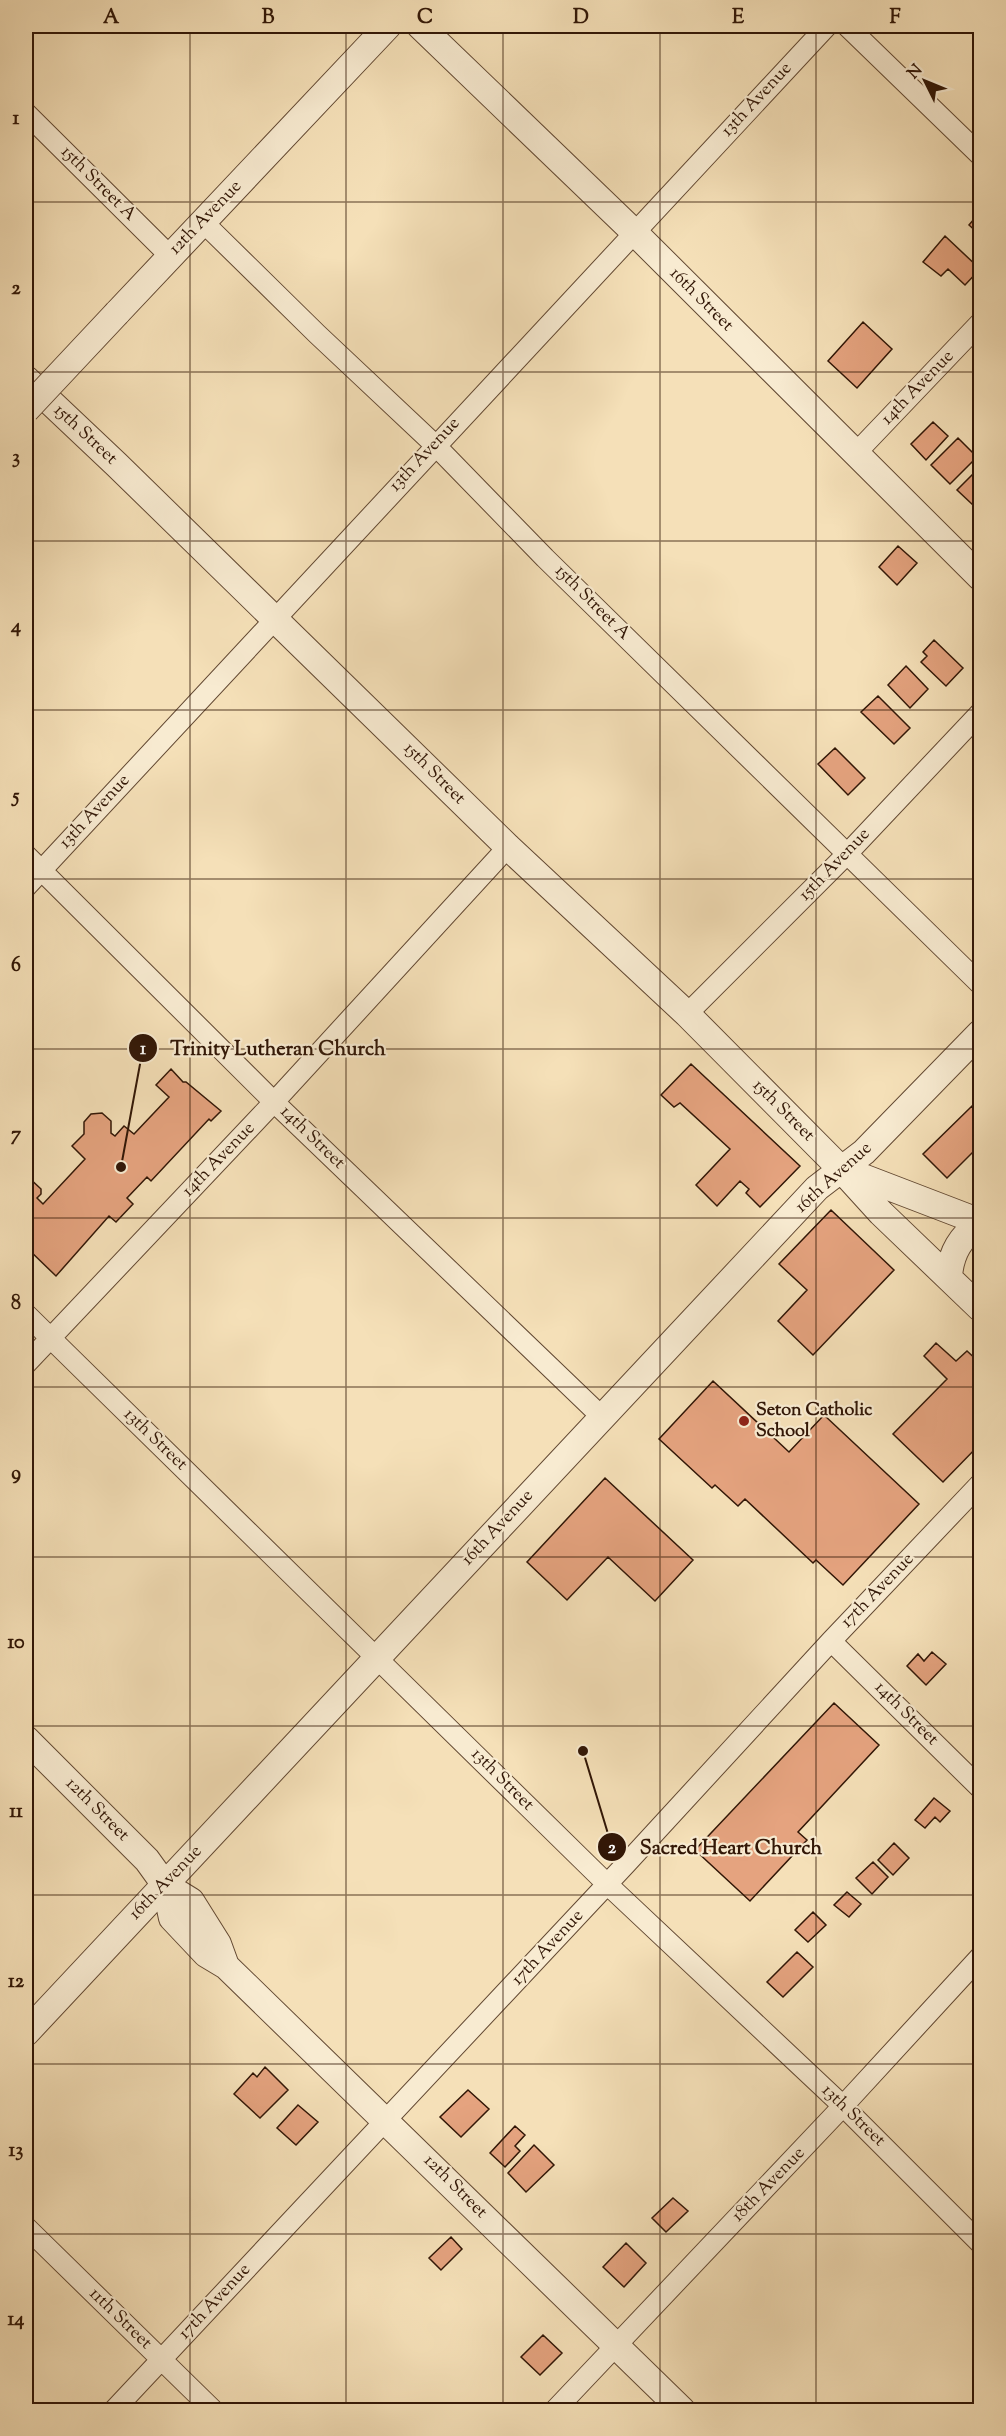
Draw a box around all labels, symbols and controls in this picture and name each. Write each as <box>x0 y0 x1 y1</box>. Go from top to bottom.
text: A <box>103 4 120 33</box>
text: B <box>262 4 275 33</box>
text: C <box>417 4 433 33</box>
text: D <box>573 4 589 33</box>
text: E <box>732 4 745 33</box>
text: F <box>889 4 901 33</box>
north arrow <box>895 51 955 111</box>
street label: 13th Avenue <box>715 57 799 143</box>
text: N <box>903 60 929 85</box>
text: 1 <box>13 105 20 134</box>
street label: 15th Street A <box>54 140 142 228</box>
street label: 12th Avenue <box>164 175 248 261</box>
street label: 16th Street <box>663 262 739 338</box>
text: 2 <box>11 275 21 304</box>
street label: 14th Avenue <box>875 345 961 431</box>
street label: 15th Street <box>47 398 123 472</box>
street label: 13th Avenue <box>383 412 467 498</box>
text: 3 <box>12 444 20 473</box>
street label: 15th Street A <box>548 559 636 647</box>
text: 4 <box>10 613 21 642</box>
street label: 15th Street <box>397 737 471 811</box>
street label: 13th Avenue <box>53 769 137 855</box>
text: 5 <box>11 783 20 812</box>
street label: 15th Avenue <box>793 823 877 907</box>
text: 6 <box>11 952 21 981</box>
callout: Trinity Lutheran Church <box>128 1029 398 1067</box>
text: Trinity Lutheran Church <box>170 1036 386 1065</box>
text: 1 <box>140 1037 147 1063</box>
street label: 15th Street <box>746 1074 820 1148</box>
street label: 14th Street <box>273 1100 351 1176</box>
street label: 14th Avenue <box>176 1117 262 1203</box>
text: 7 <box>11 1121 22 1150</box>
street label: 16th Avenue <box>790 1136 878 1220</box>
text: 8 <box>11 1290 21 1319</box>
place label: Seton Catholic School <box>756 1398 873 1445</box>
street label: 13th Street <box>117 1403 193 1477</box>
marker: Seton Catholic School <box>737 1414 751 1428</box>
text: 9 <box>11 1460 21 1489</box>
street label: 16th Avenue <box>456 1484 540 1572</box>
street label: 17th Avenue <box>835 1547 921 1635</box>
text: 10 <box>7 1629 25 1658</box>
street label: 14th Street <box>868 1676 944 1752</box>
street label: 13th Street <box>464 1742 540 1818</box>
street label: 12th Street <box>59 1772 135 1848</box>
text: 11 <box>9 1798 23 1827</box>
callout: Sacred Heart Church <box>597 1828 834 1866</box>
text: Sacred Heart Church <box>640 1835 822 1864</box>
text: 2 <box>608 1836 617 1862</box>
street label: 16th Avenue <box>123 1840 209 1926</box>
street label: 17th Avenue <box>506 1904 590 1992</box>
text: 12 <box>8 1968 25 1997</box>
street label: 13th Street <box>815 2079 891 2153</box>
text: 13 <box>9 2137 23 2166</box>
street label: 18th Avenue <box>726 2142 812 2228</box>
street label: 12th Street <box>417 2149 493 2225</box>
street label: 17th Avenue <box>173 2258 257 2346</box>
street label: 11th Street <box>82 2282 158 2356</box>
text: 14 <box>8 2306 24 2335</box>

